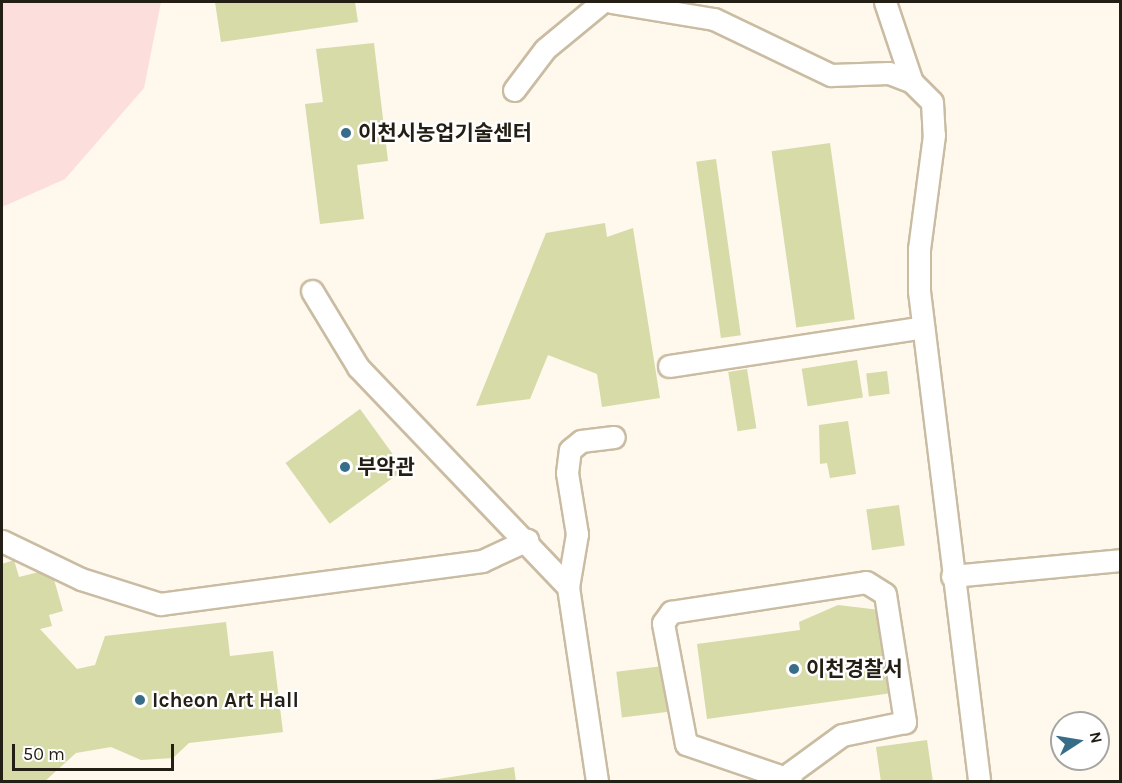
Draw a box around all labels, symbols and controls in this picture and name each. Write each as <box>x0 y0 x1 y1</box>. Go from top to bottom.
place label: 이천시농업기술센터 <box>358 120 532 146</box>
marker: 이천시농업기술센터 <box>339 126 353 140</box>
place label: 부악관 <box>357 454 415 480</box>
marker: 부악관 <box>338 460 352 474</box>
place label: 이천경찰서 <box>806 656 903 682</box>
marker: 이천경찰서 <box>787 662 801 676</box>
place label: Icheon Art Hall <box>152 687 299 713</box>
marker: Icheon Art Hall <box>133 693 147 707</box>
north arrow <box>1050 711 1110 771</box>
text: N <box>1086 730 1107 745</box>
scale bar <box>15 732 177 770</box>
text: 50 m <box>23 743 65 765</box>

